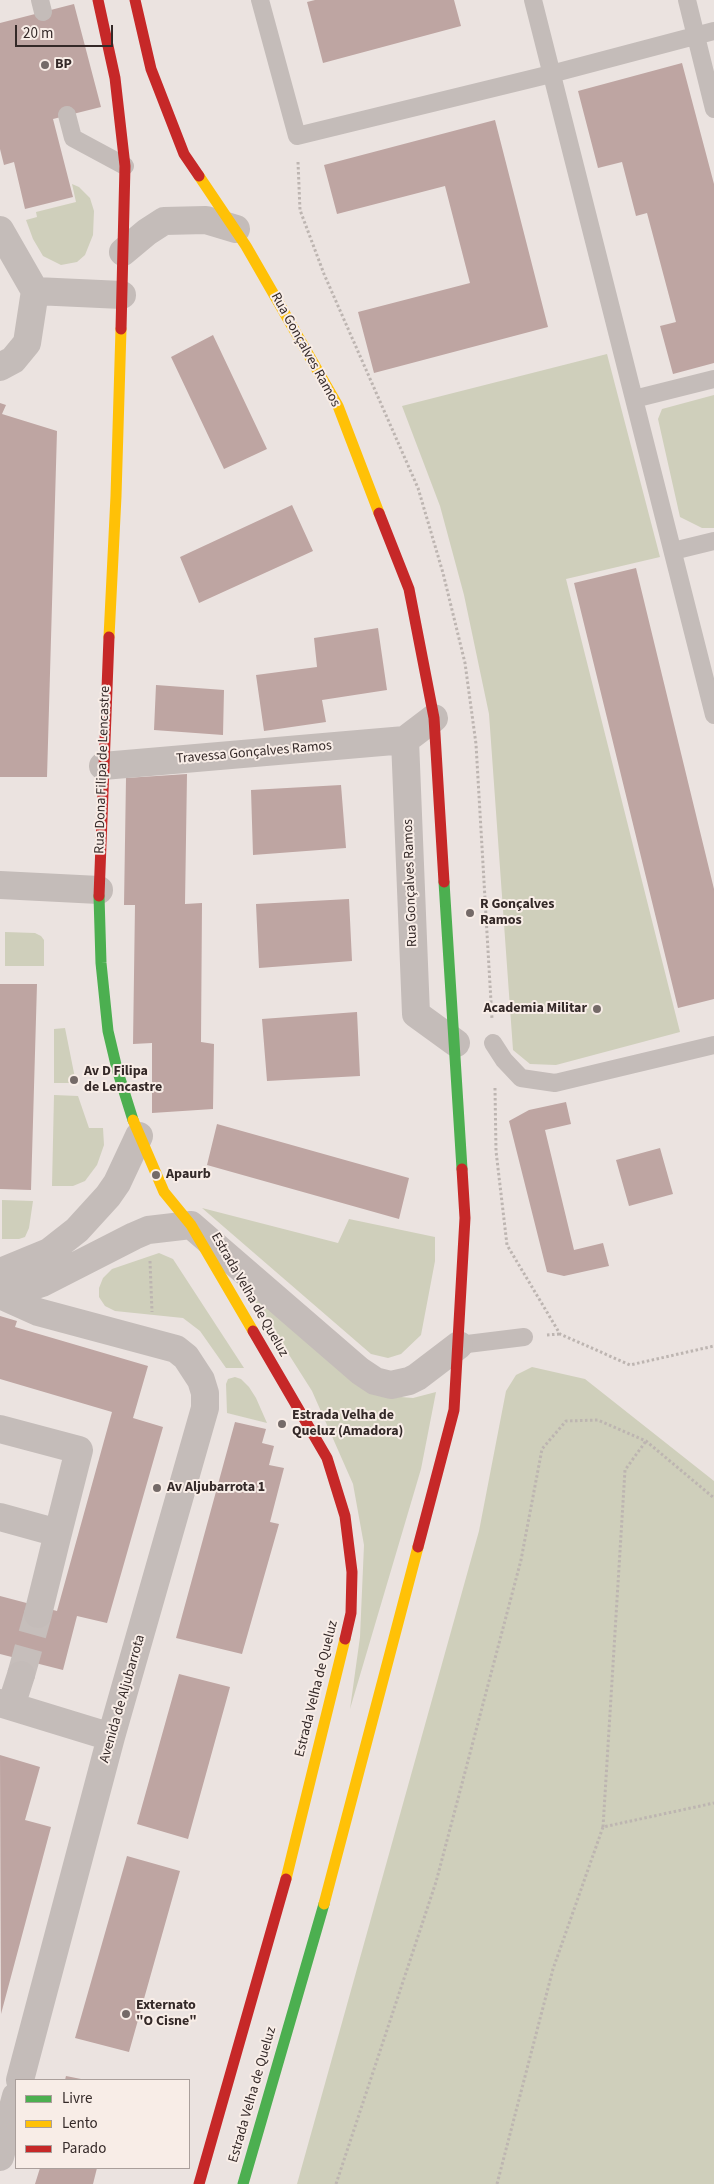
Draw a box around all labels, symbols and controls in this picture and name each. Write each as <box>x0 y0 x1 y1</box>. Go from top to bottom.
scale bar <box>18 15 115 47</box>
text: 20 m <box>23 23 53 44</box>
place label: BP <box>55 57 72 73</box>
marker: BP <box>39 59 51 71</box>
street label: Rua Gonçalves Ramos <box>267 290 343 410</box>
street label: Rua Dona Filipa de Lencastre <box>92 686 114 854</box>
street label: Travessa Gonçalves Ramos <box>175 738 333 768</box>
street label: Rua Gonçalves Ramos <box>400 819 422 947</box>
place label: R Gonçalves Ramos <box>480 897 555 930</box>
marker: R Gonçalves Ramos <box>464 907 476 919</box>
place label: Academia Militar <box>483 1001 587 1017</box>
marker: Academia Militar <box>591 1003 603 1015</box>
place label: Av D Filipa de Lencastre <box>84 1064 162 1096</box>
marker: Av D Filipa de Lencastre <box>68 1074 80 1086</box>
place label: Apaurb <box>166 1167 211 1183</box>
marker: Apaurb <box>150 1169 162 1181</box>
street label: Estrada Velha de Queluz <box>207 1230 291 1360</box>
place label: Estrada Velha de Queluz (Amadora) <box>292 1408 403 1440</box>
marker: Estrada Velha de Queluz (Amadora) <box>276 1418 288 1430</box>
place label: Av Aljubarrota 1 <box>167 1480 265 1496</box>
marker: Av Aljubarrota 1 <box>151 1482 163 1494</box>
street label: Estrada Velha de Queluz <box>292 1619 342 1759</box>
street label: Avenida de Aljubarrota <box>97 1633 149 1765</box>
place label: Externato "O Cisne" <box>136 1998 197 2030</box>
marker: Externato "O Cisne" <box>120 2008 132 2020</box>
street label: Estrada Velha de Queluz <box>226 2025 280 2165</box>
legend <box>15 2079 190 2169</box>
text: Livre <box>62 2088 92 2109</box>
text: Lento <box>62 2113 98 2134</box>
text: Parado <box>62 2138 106 2159</box>

